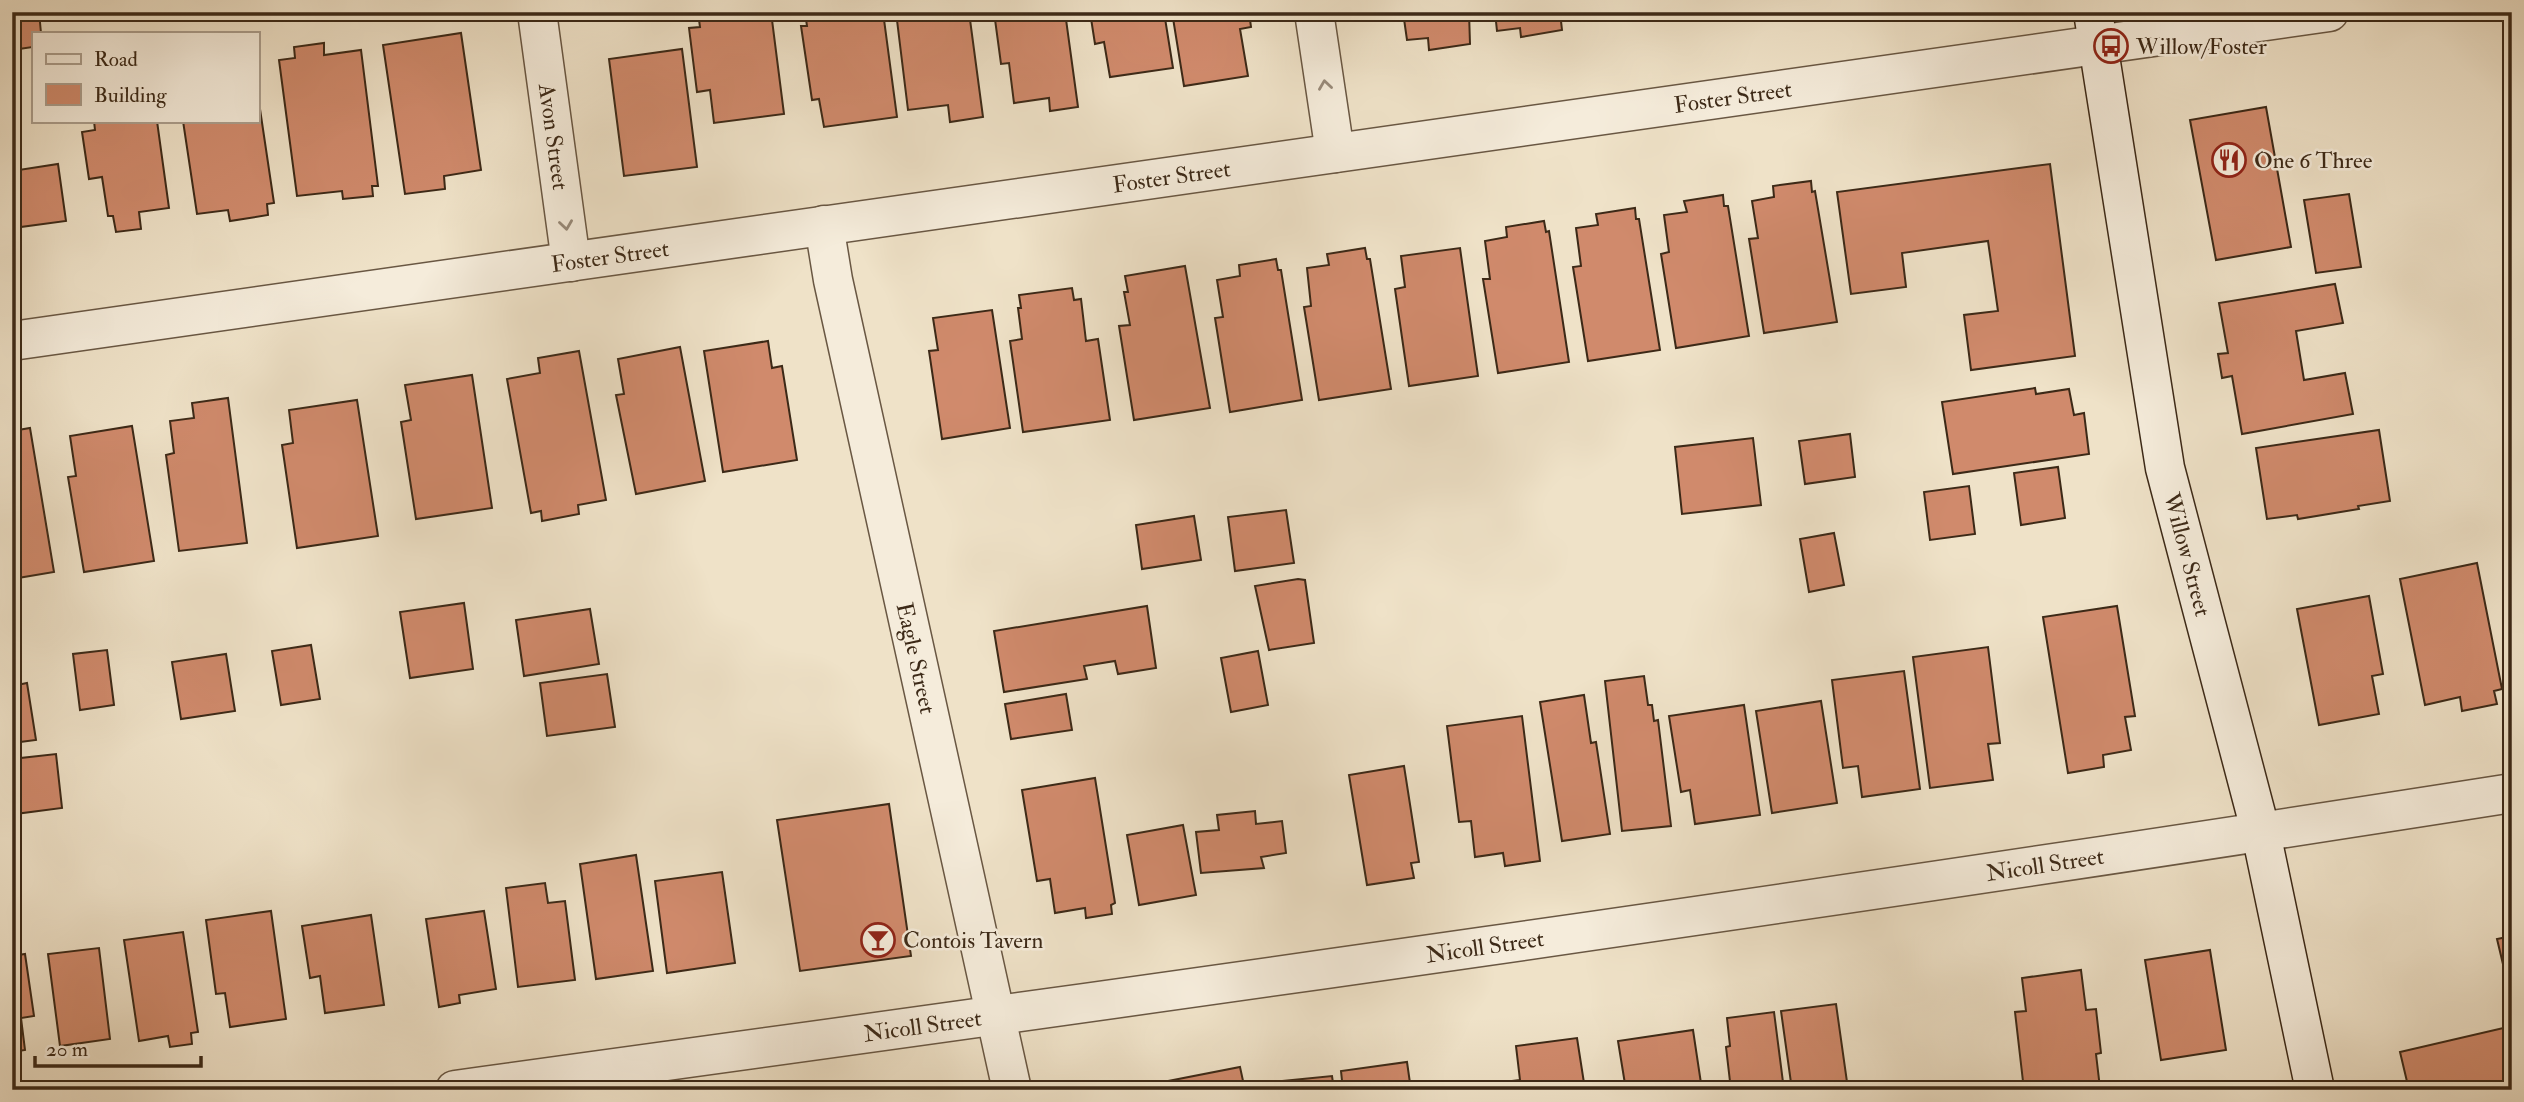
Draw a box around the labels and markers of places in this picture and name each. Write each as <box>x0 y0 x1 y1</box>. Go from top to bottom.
bus stop icon: Willow/Foster <box>2092 27 2130 65</box>
place label: Willow/Foster <box>2135 32 2267 61</box>
restaurant icon: One 6 Three <box>2210 141 2248 179</box>
place label: One 6 Three <box>2254 146 2373 175</box>
bar icon: Contois Tavern <box>859 921 897 959</box>
place label: Contois Tavern <box>903 926 1043 955</box>

